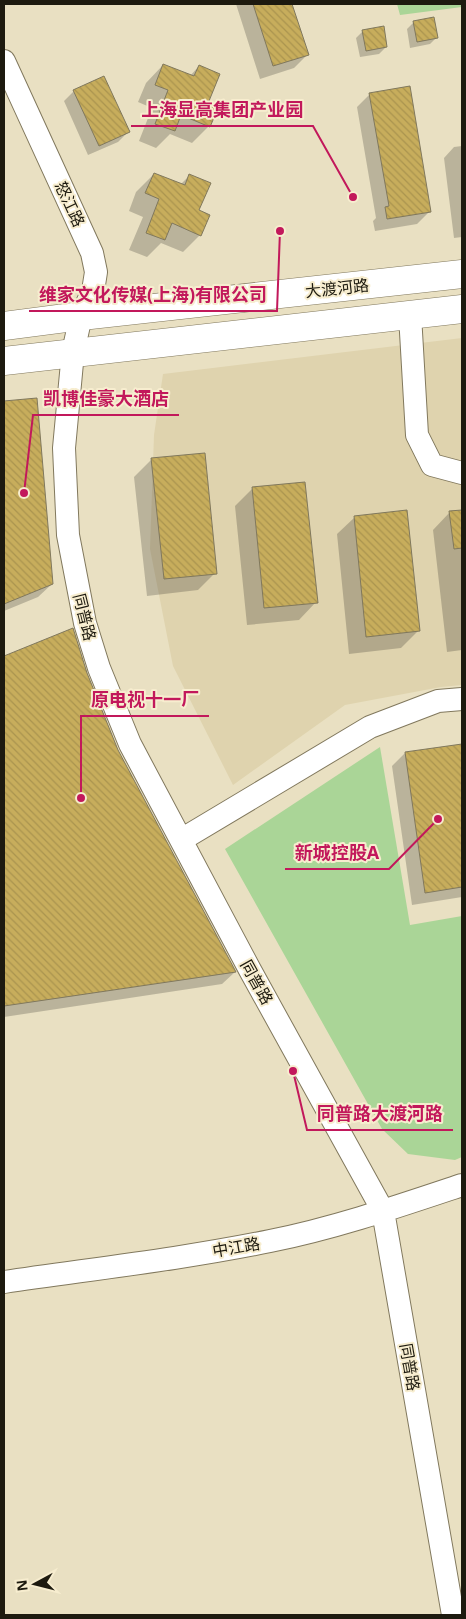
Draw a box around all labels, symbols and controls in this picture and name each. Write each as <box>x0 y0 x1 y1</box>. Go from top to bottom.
callout: 上海显高集团产业园 <box>131 93 313 126</box>
text: 上海显高集团产业园 <box>141 97 303 121</box>
street label: 怒江路 <box>50 178 90 230</box>
street label: 大渡河路 <box>304 274 370 302</box>
callout: 维家文化传媒(上海)有限公司 <box>29 278 277 311</box>
text: 维家文化传媒(上海)有限公司 <box>39 282 267 306</box>
callout: 凯博佳豪大酒店 <box>33 382 179 415</box>
text: 凯博佳豪大酒店 <box>43 386 169 410</box>
street label: 同普路 <box>69 591 101 643</box>
callout: 原电视十一厂 <box>81 683 209 716</box>
text: 原电视十一厂 <box>91 687 199 711</box>
callout: 新城控股A <box>285 836 389 869</box>
text: 新城控股A <box>295 840 380 864</box>
street label: 同普路 <box>236 956 278 1008</box>
callout: 同普路大渡河路 <box>307 1097 453 1130</box>
text: 同普路大渡河路 <box>317 1101 443 1125</box>
street label: 中江路 <box>210 1232 262 1262</box>
street label: 同普路 <box>395 1341 425 1393</box>
north arrow <box>10 1559 60 1609</box>
text: N <box>11 1579 32 1592</box>

